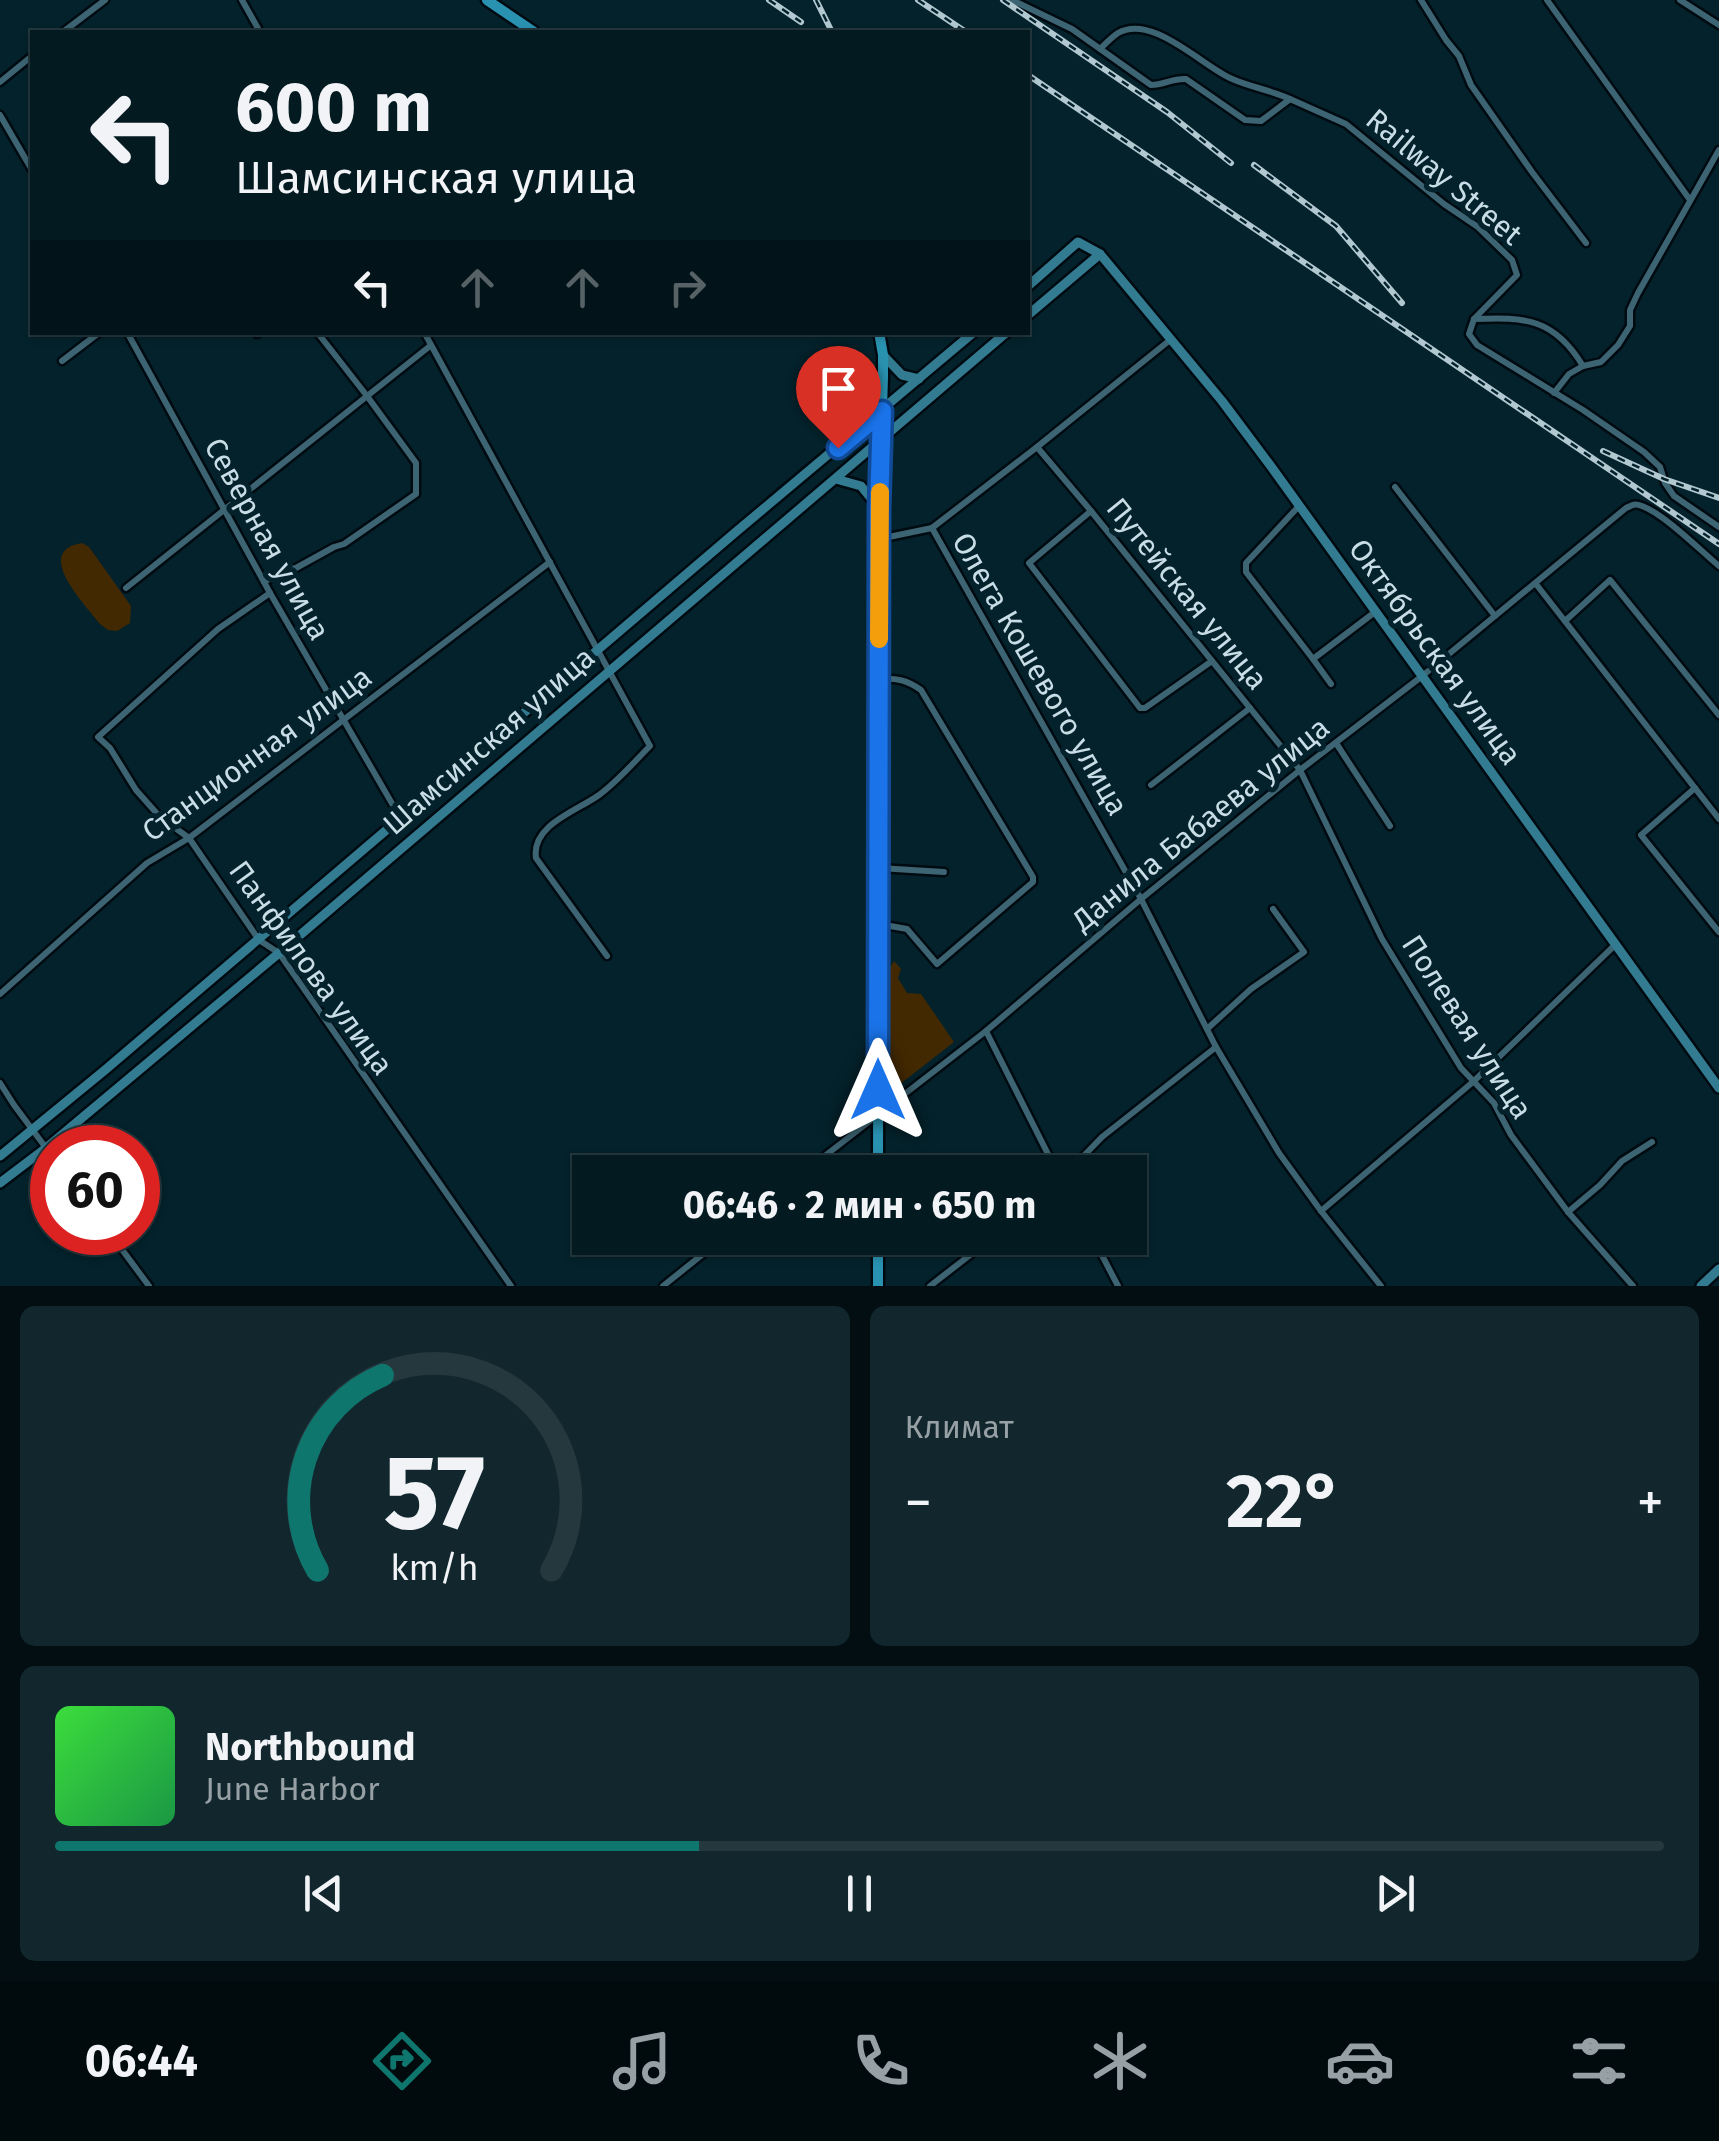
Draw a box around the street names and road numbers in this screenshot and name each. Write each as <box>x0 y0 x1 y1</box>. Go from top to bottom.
street label: Railway Street <box>1359 101 1529 253</box>
street label: Северная улица <box>197 432 337 646</box>
street label: Путейская улица <box>1099 491 1275 697</box>
street label: Олега Кошевого улица <box>944 526 1136 822</box>
street label: Октябрьская улица <box>1341 532 1529 772</box>
street label: Шамсинская улица <box>376 639 602 843</box>
street label: Станционная улица <box>135 659 379 849</box>
street label: Данила Бабаева улица <box>1065 709 1337 939</box>
street label: Панфилова улица <box>221 854 401 1082</box>
street label: Полевая улица <box>1394 928 1540 1126</box>

